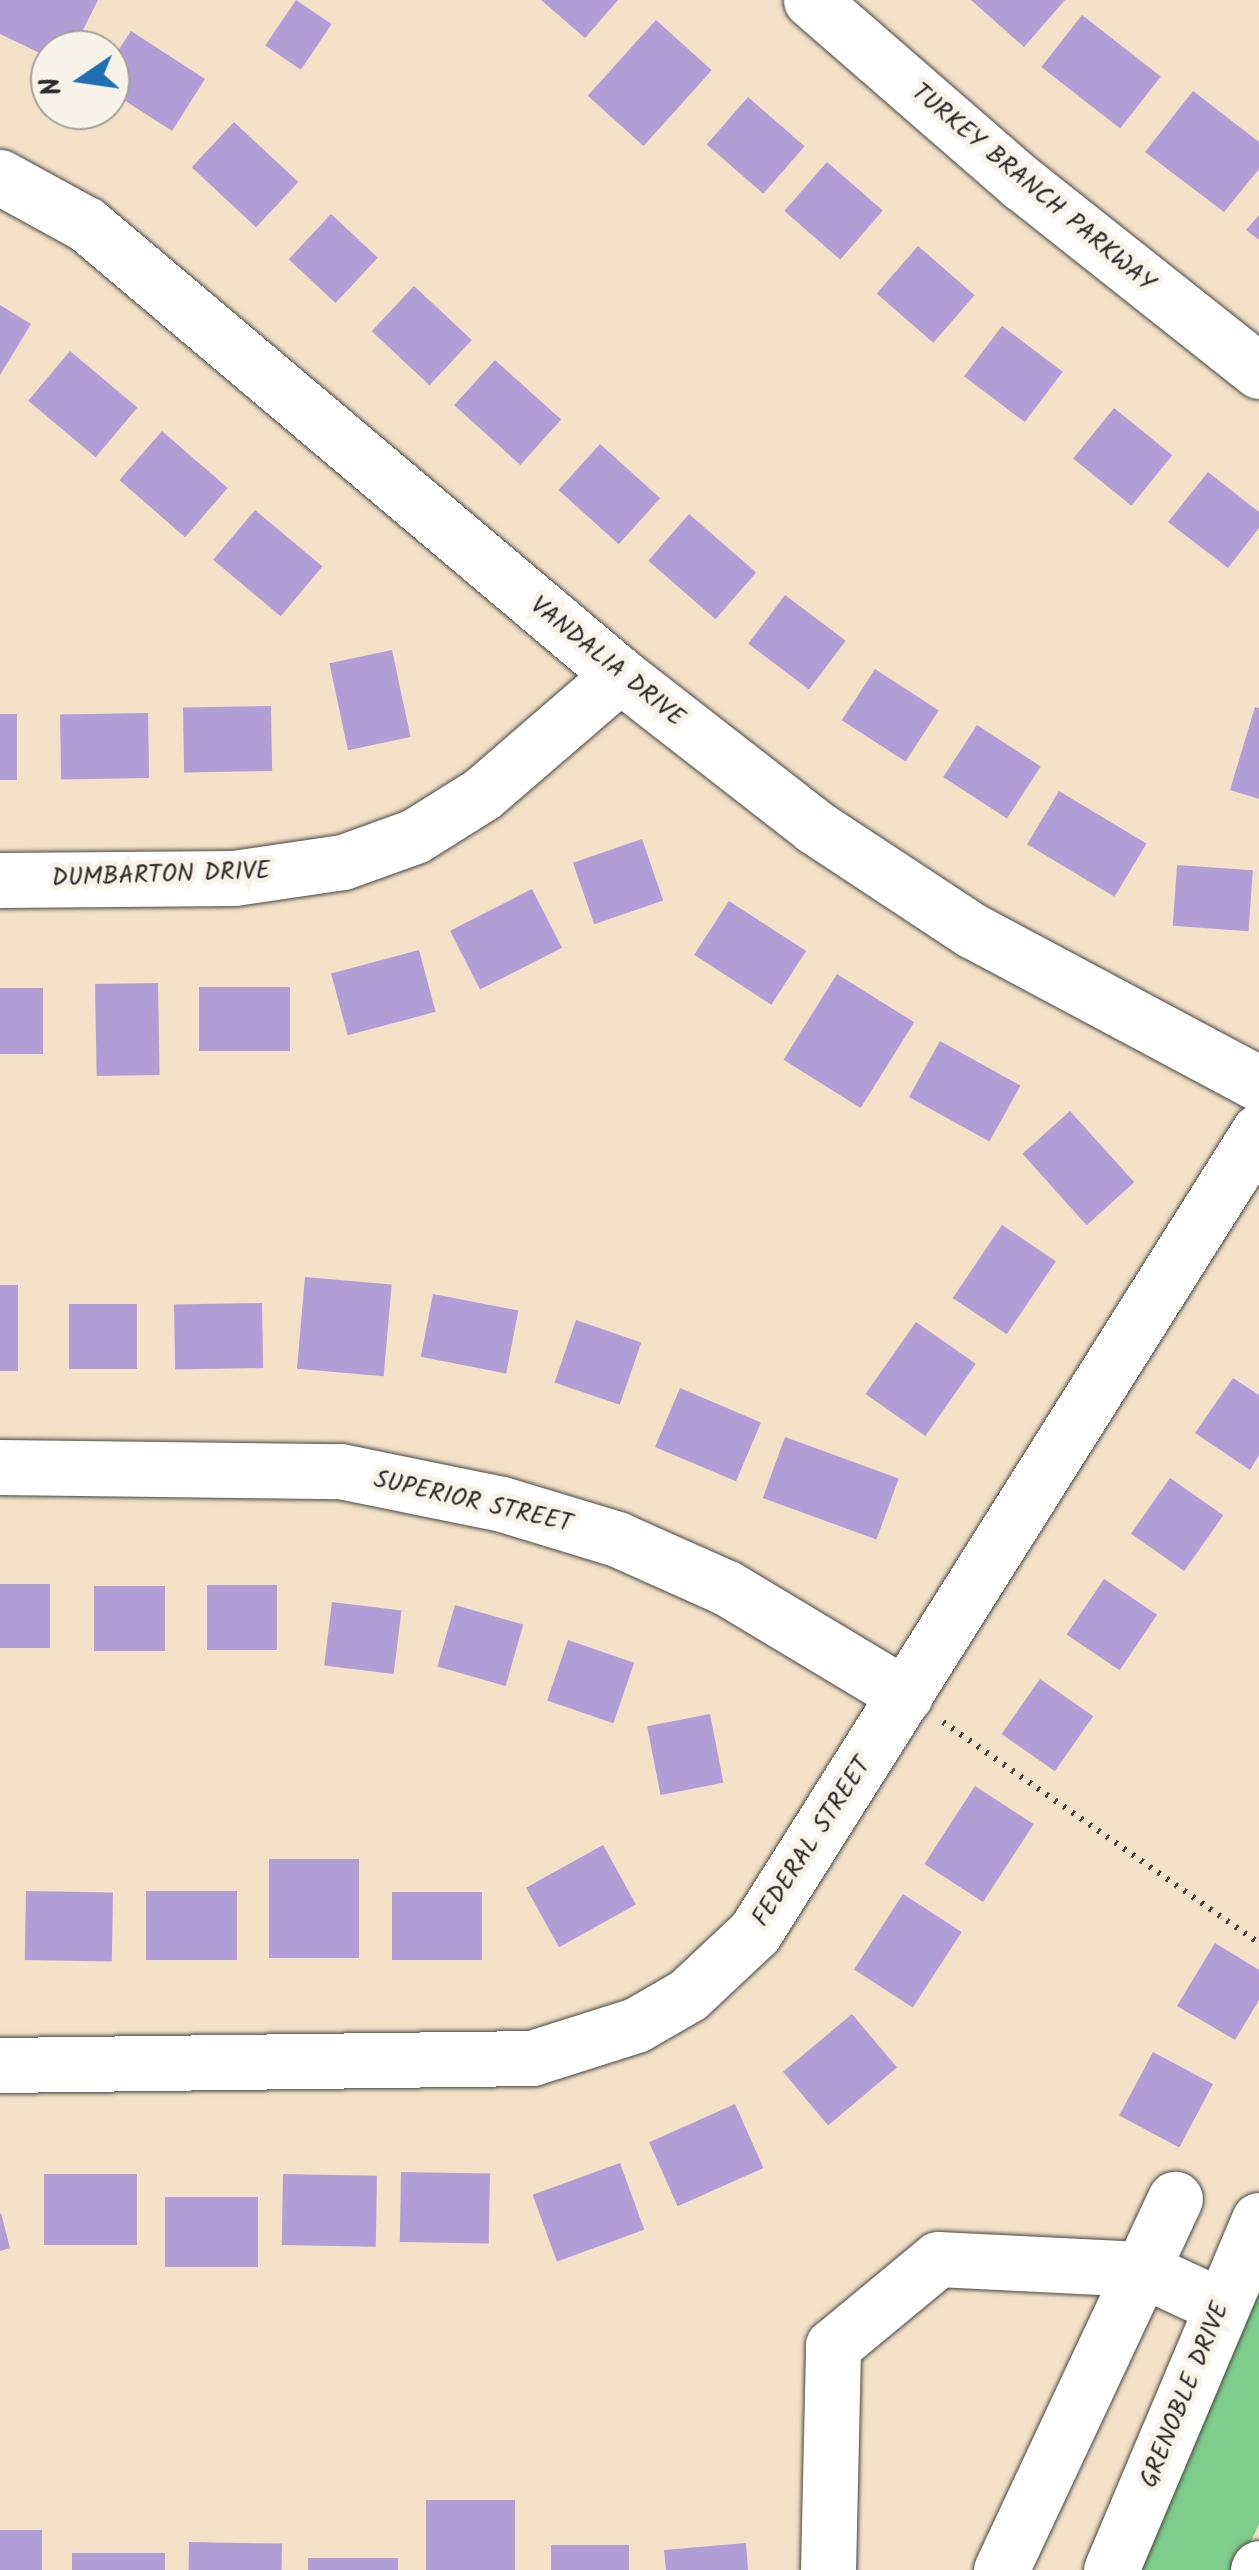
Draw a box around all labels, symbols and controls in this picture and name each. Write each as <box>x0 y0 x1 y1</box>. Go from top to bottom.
north arrow <box>30 30 130 130</box>
text: N <box>28 73 76 100</box>
street label: TURKEY BRANCH PARKWAY <box>905 77 1161 299</box>
street label: VANDALIA DRIVE <box>524 591 690 733</box>
street label: DUMBARTON DRIVE <box>51 856 271 894</box>
street label: SUPERIOR STREET <box>371 1465 575 1539</box>
street label: FEDERAL STREET <box>746 1752 878 1932</box>
street label: GRENOBLE DRIVE <box>1134 2298 1236 2492</box>

